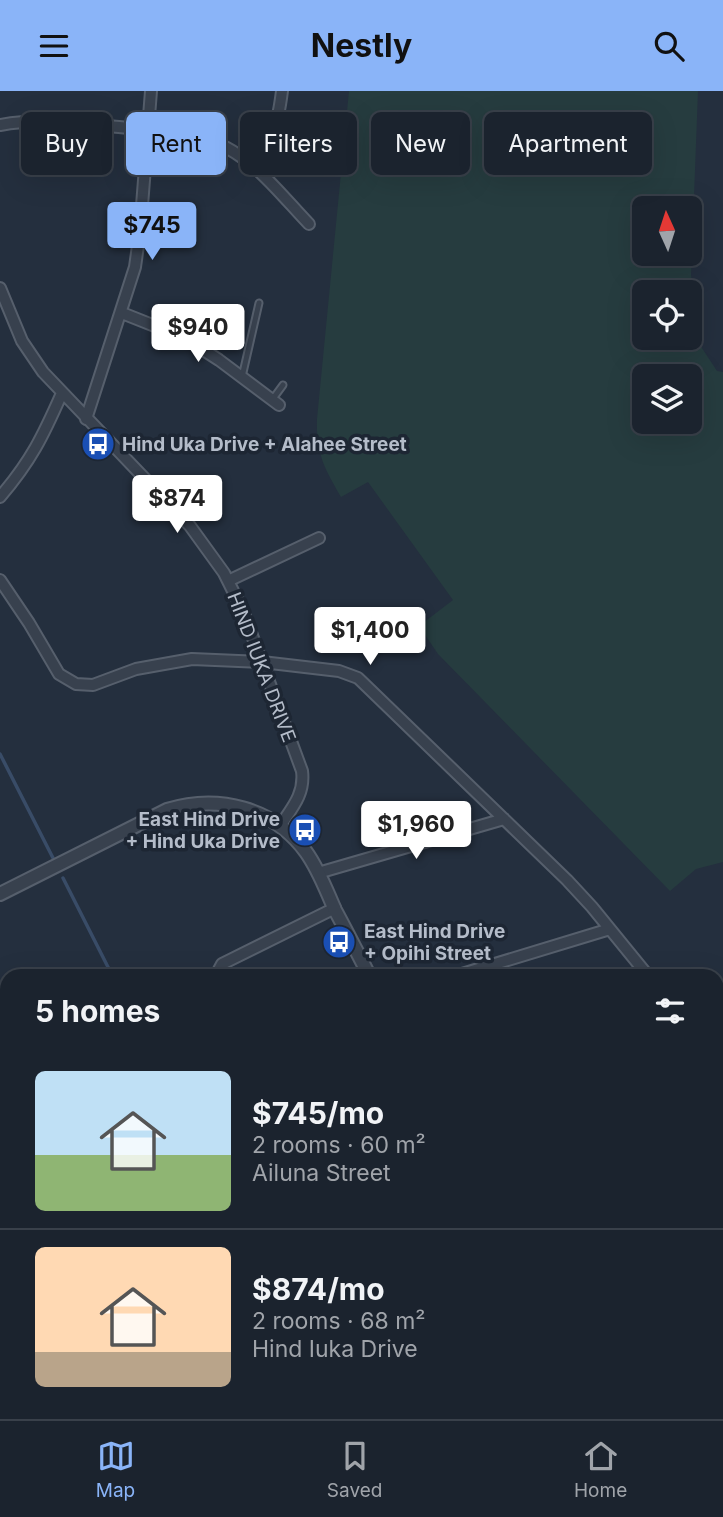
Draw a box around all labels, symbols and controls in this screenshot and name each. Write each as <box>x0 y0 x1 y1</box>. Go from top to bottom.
text: Nestly <box>311 26 412 65</box>
icon: menu <box>35 27 73 65</box>
icon: search <box>650 27 688 65</box>
chip: Buy <box>21 112 112 175</box>
chip: Rent <box>126 112 226 175</box>
chip: Filters <box>240 112 357 175</box>
chip: New <box>371 112 470 175</box>
chip: Apartment <box>484 112 652 175</box>
north arrow <box>632 196 702 266</box>
map controls <box>632 196 702 434</box>
pin: $745 <box>111 202 193 262</box>
text: $745 <box>123 211 181 239</box>
button: locate <box>632 280 702 350</box>
pin: $940 <box>157 305 239 364</box>
text: $940 <box>167 313 229 341</box>
button: layers <box>632 364 702 434</box>
bus stop icon: Hind Uka Drive + Alahee Street <box>79 425 117 463</box>
place label: Hind Uka Drive + Alahee Street <box>122 433 407 456</box>
pin: $874 <box>136 475 218 535</box>
text: $874 <box>148 484 206 512</box>
street label: HIND IUKA DRIVE <box>222 589 301 745</box>
pin: $1,400 <box>313 607 427 667</box>
text: $1,400 <box>330 616 410 644</box>
pin: $1,960 <box>359 801 473 861</box>
place label: East Hind Drive + Hind Uka Drive <box>125 808 280 853</box>
text: $1,960 <box>377 810 455 838</box>
bus stop icon: East Hind Drive + Hind Uka Drive <box>286 811 324 849</box>
place label: East Hind Drive + Opihi Street <box>364 920 505 965</box>
bus stop icon: East Hind Drive + Opihi Street <box>320 923 358 961</box>
icon: filters <box>651 992 689 1030</box>
text: 5 homes <box>35 993 160 1029</box>
text: $745/mo <box>252 1095 384 1131</box>
icon: home <box>91 1099 175 1183</box>
text: 2 rooms · 60 m² <box>252 1131 426 1159</box>
text: Ailuna Street <box>252 1159 391 1187</box>
text: $874/mo <box>252 1271 385 1307</box>
icon: home <box>91 1275 175 1359</box>
text: 2 rooms · 68 m² <box>252 1307 425 1335</box>
text: Hind Iuka Drive <box>252 1335 418 1363</box>
tab: Map <box>96 1437 135 1502</box>
tab: Saved <box>327 1437 382 1502</box>
tab: Home <box>574 1437 627 1502</box>

